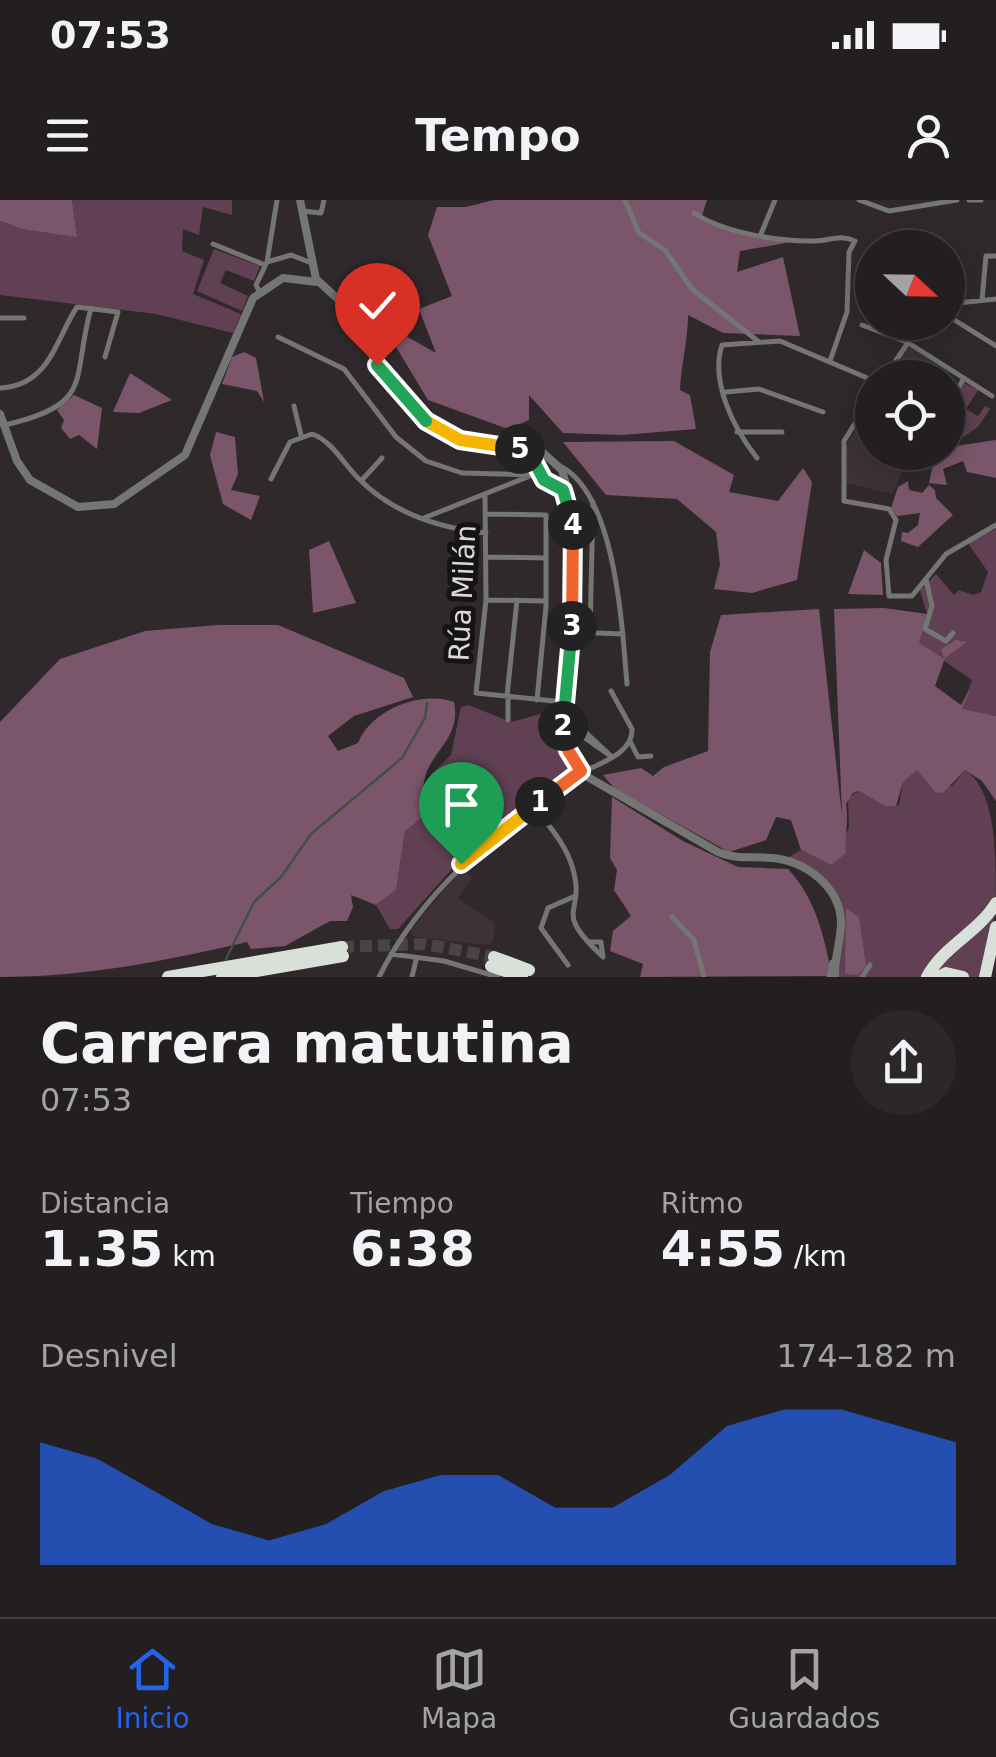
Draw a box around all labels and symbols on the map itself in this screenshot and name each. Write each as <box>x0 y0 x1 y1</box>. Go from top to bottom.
north arrow <box>855 230 965 340</box>
pin <box>335 263 420 366</box>
pin: 5 <box>495 424 545 474</box>
pin: 4 <box>548 500 598 550</box>
street label: Rúa Milán <box>442 524 483 662</box>
pin: 3 <box>547 601 597 651</box>
pin: 2 <box>538 701 588 751</box>
pin <box>419 762 504 865</box>
pin: 1 <box>515 777 565 827</box>

